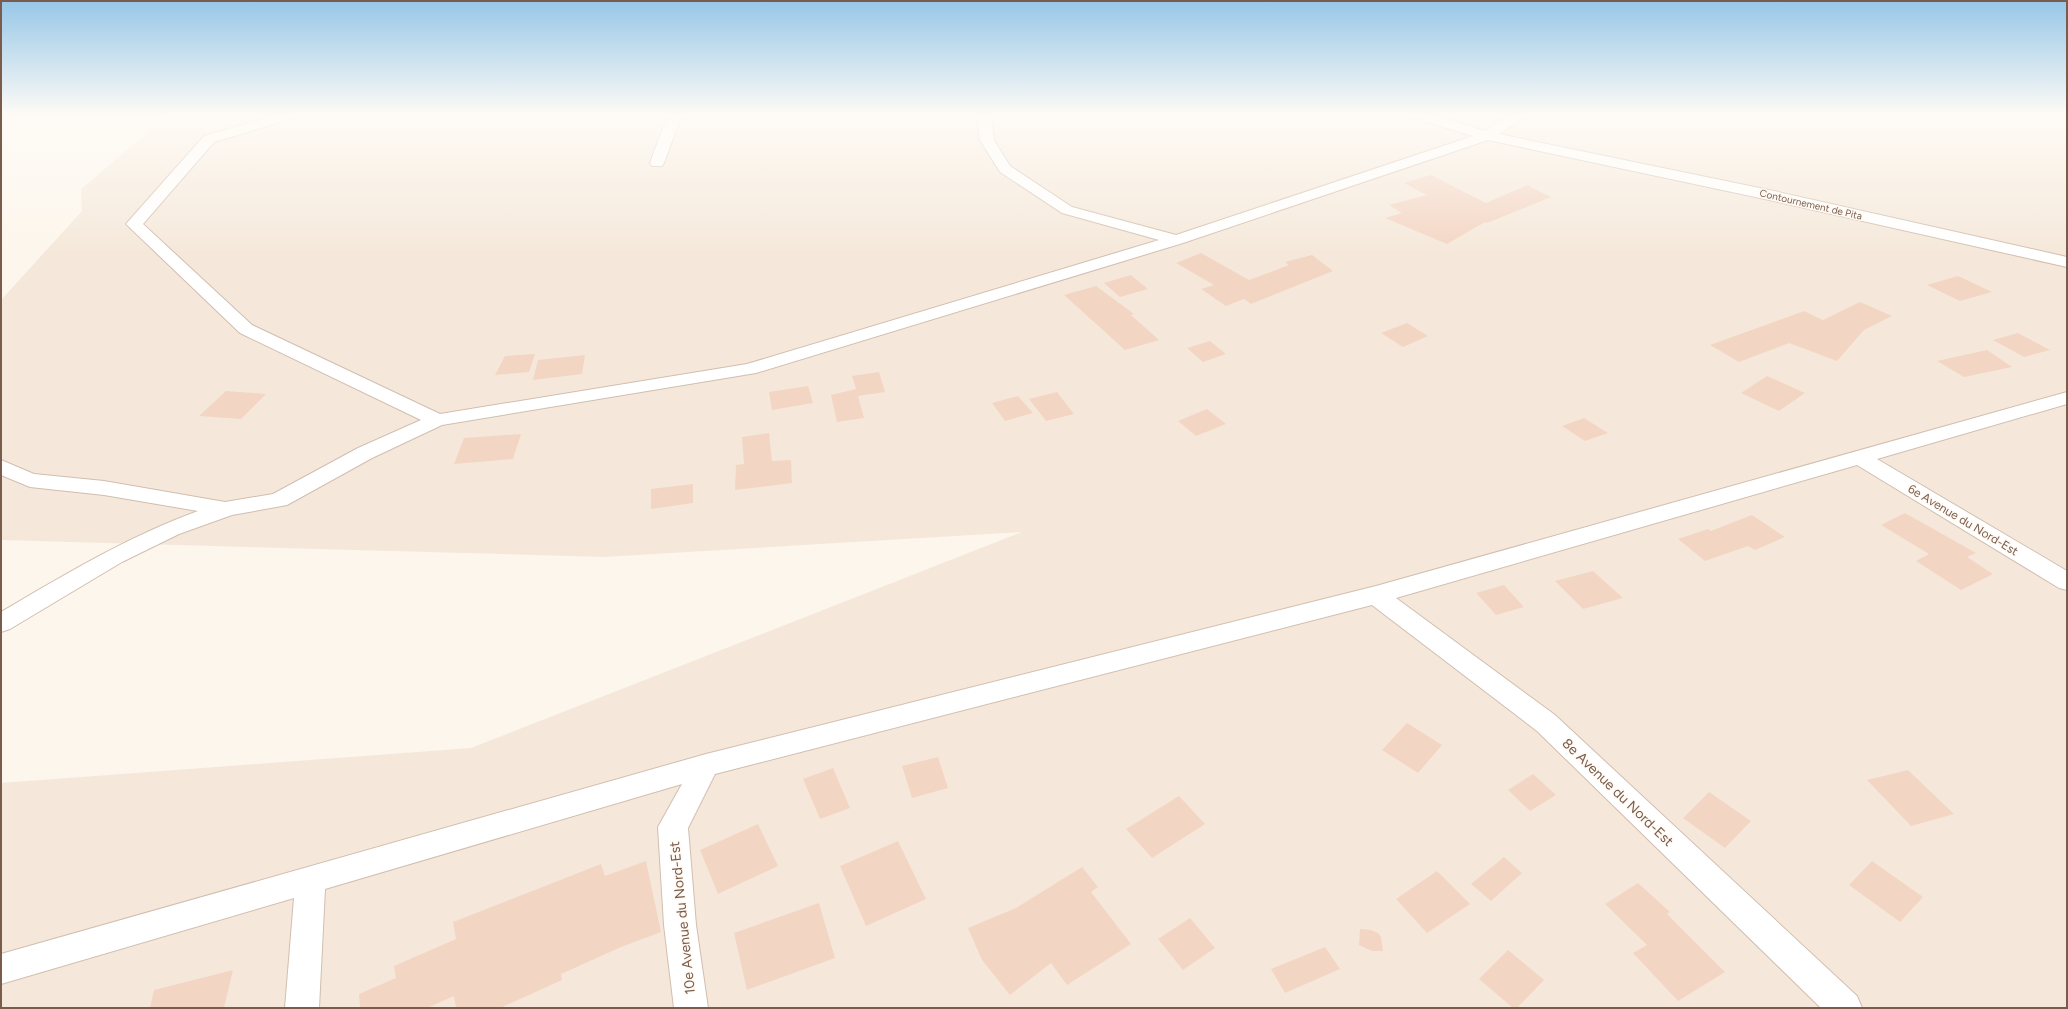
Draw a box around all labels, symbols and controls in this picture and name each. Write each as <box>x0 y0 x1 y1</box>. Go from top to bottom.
street label: Contournement de Pita <box>1758 186 1863 223</box>
street label: 6e Avenue du Nord-Est <box>1905 482 2021 559</box>
street label: 8e Avenue du Nord-Est <box>1559 735 1677 850</box>
street label: 10e Avenue du Nord-Est <box>666 840 699 995</box>

